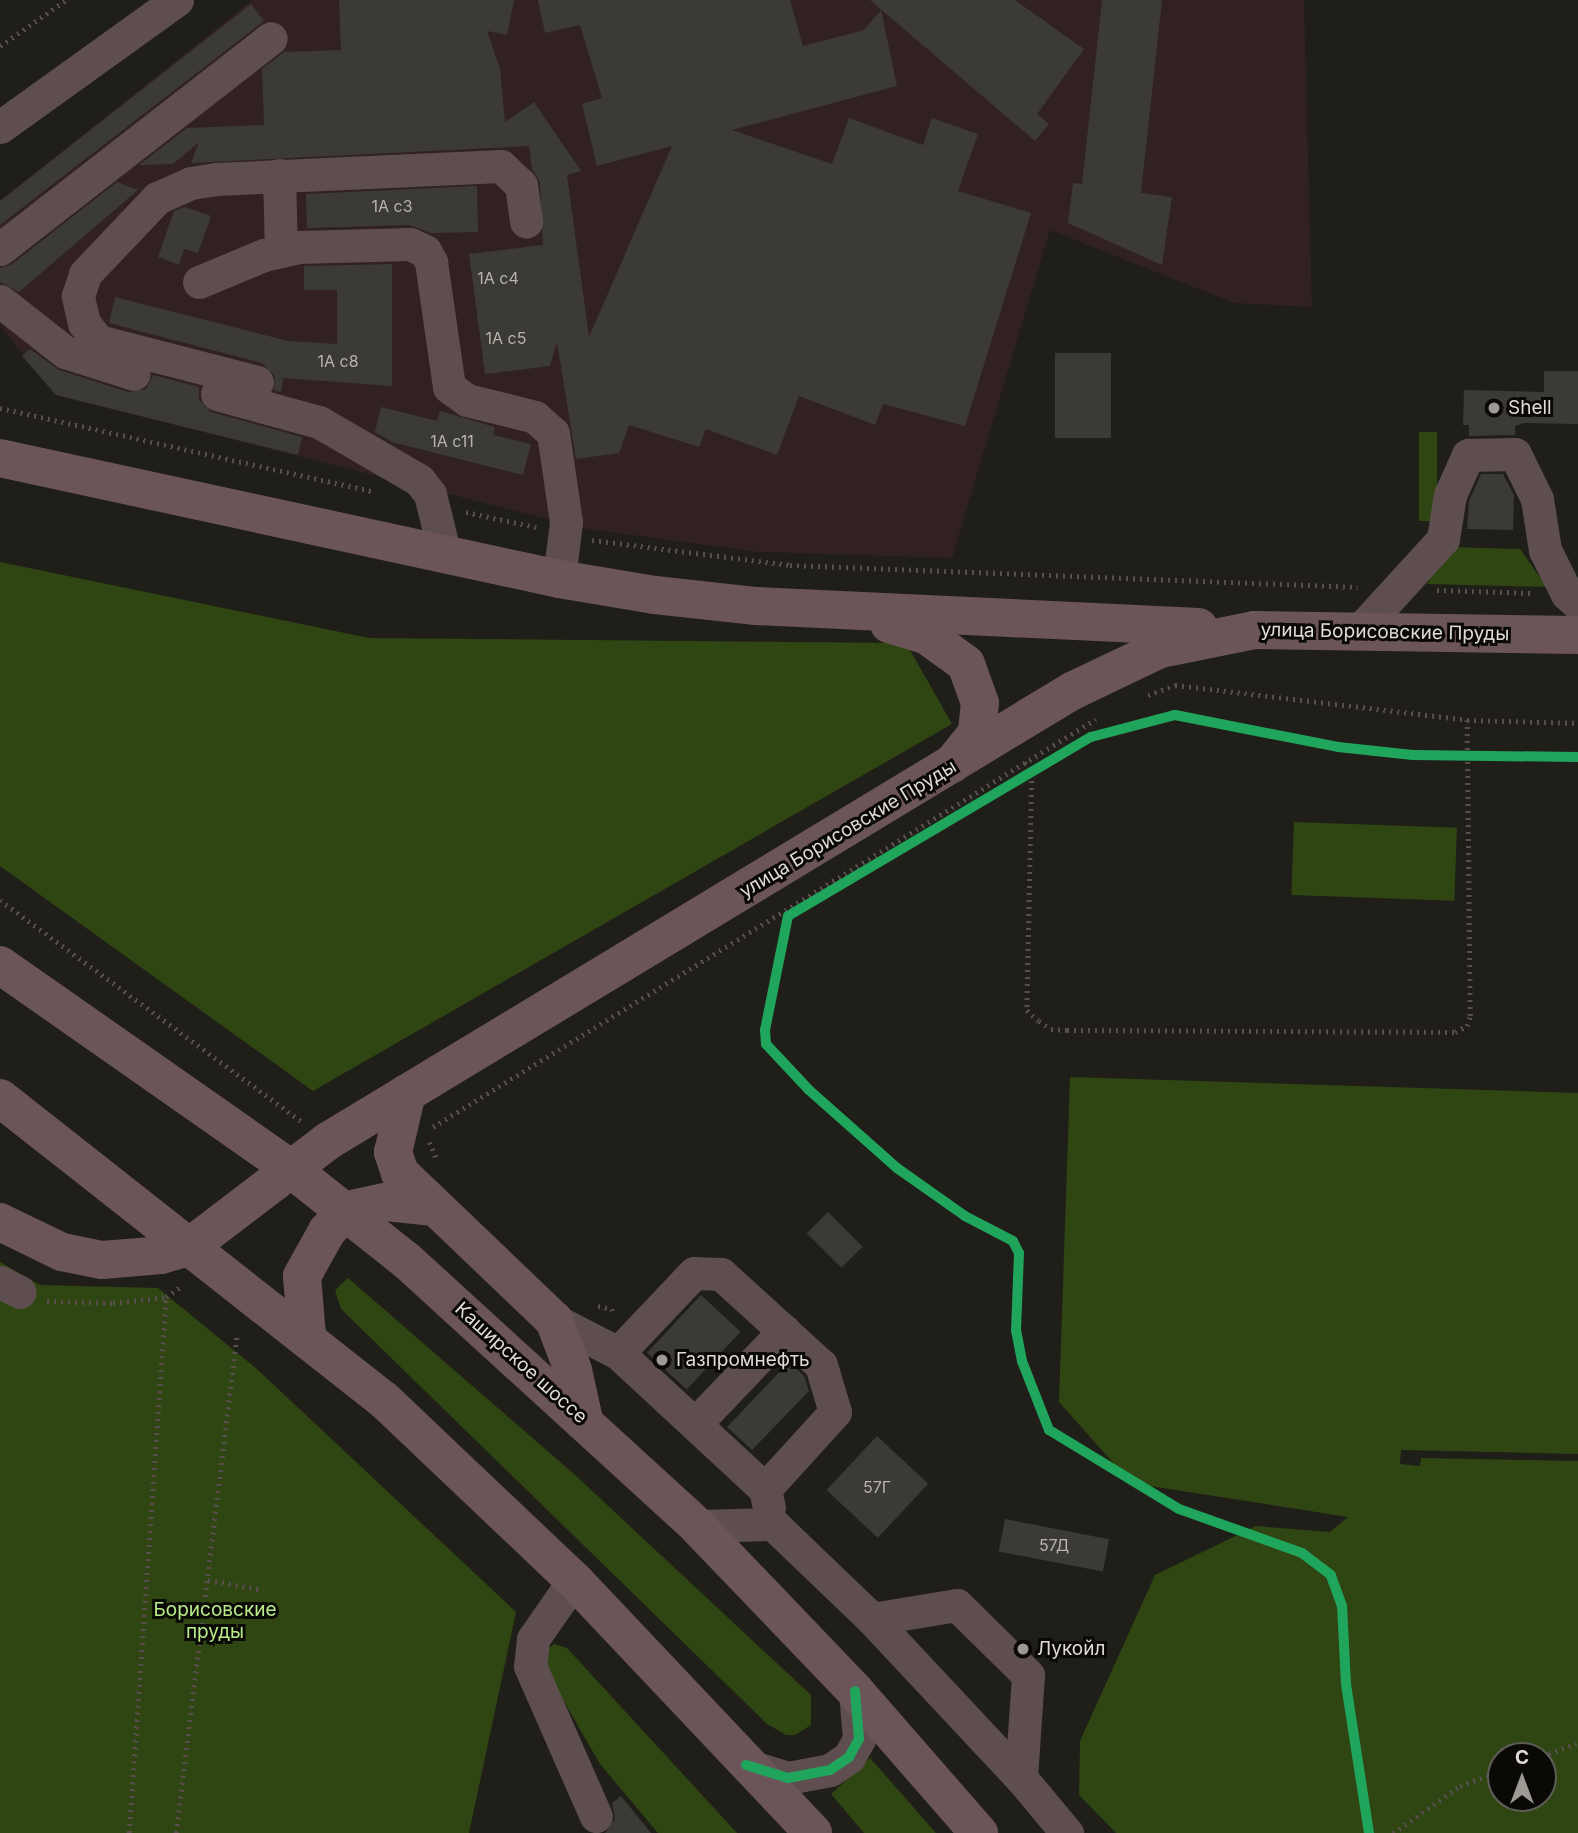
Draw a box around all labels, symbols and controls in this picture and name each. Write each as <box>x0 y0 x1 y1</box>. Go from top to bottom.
house number: 1А с3 <box>371 196 413 216</box>
house number: 1А с4 <box>477 268 519 288</box>
house number: 1А с5 <box>486 328 526 348</box>
house number: 1А с8 <box>317 351 359 371</box>
place label: Shell <box>1508 397 1552 419</box>
marker: Shell <box>1486 400 1502 416</box>
house number: 1А с11 <box>430 431 474 451</box>
street label: улица Борисовские Пруды <box>1260 618 1510 646</box>
street label: улица Борисовские Пруды <box>736 755 960 903</box>
street label: Каширское шоссе <box>450 1298 592 1428</box>
place label: Газпромнефть <box>676 1349 810 1371</box>
marker: Газпромнефть <box>654 1352 670 1368</box>
house number: 57Г <box>863 1477 891 1497</box>
house number: 57Д <box>1039 1535 1069 1555</box>
park label: Борисовские пруды <box>154 1599 276 1643</box>
place label: Лукойл <box>1037 1638 1105 1660</box>
marker: Лукойл <box>1015 1641 1031 1657</box>
north arrow <box>1487 1742 1557 1812</box>
text: С <box>1515 1746 1529 1769</box>

